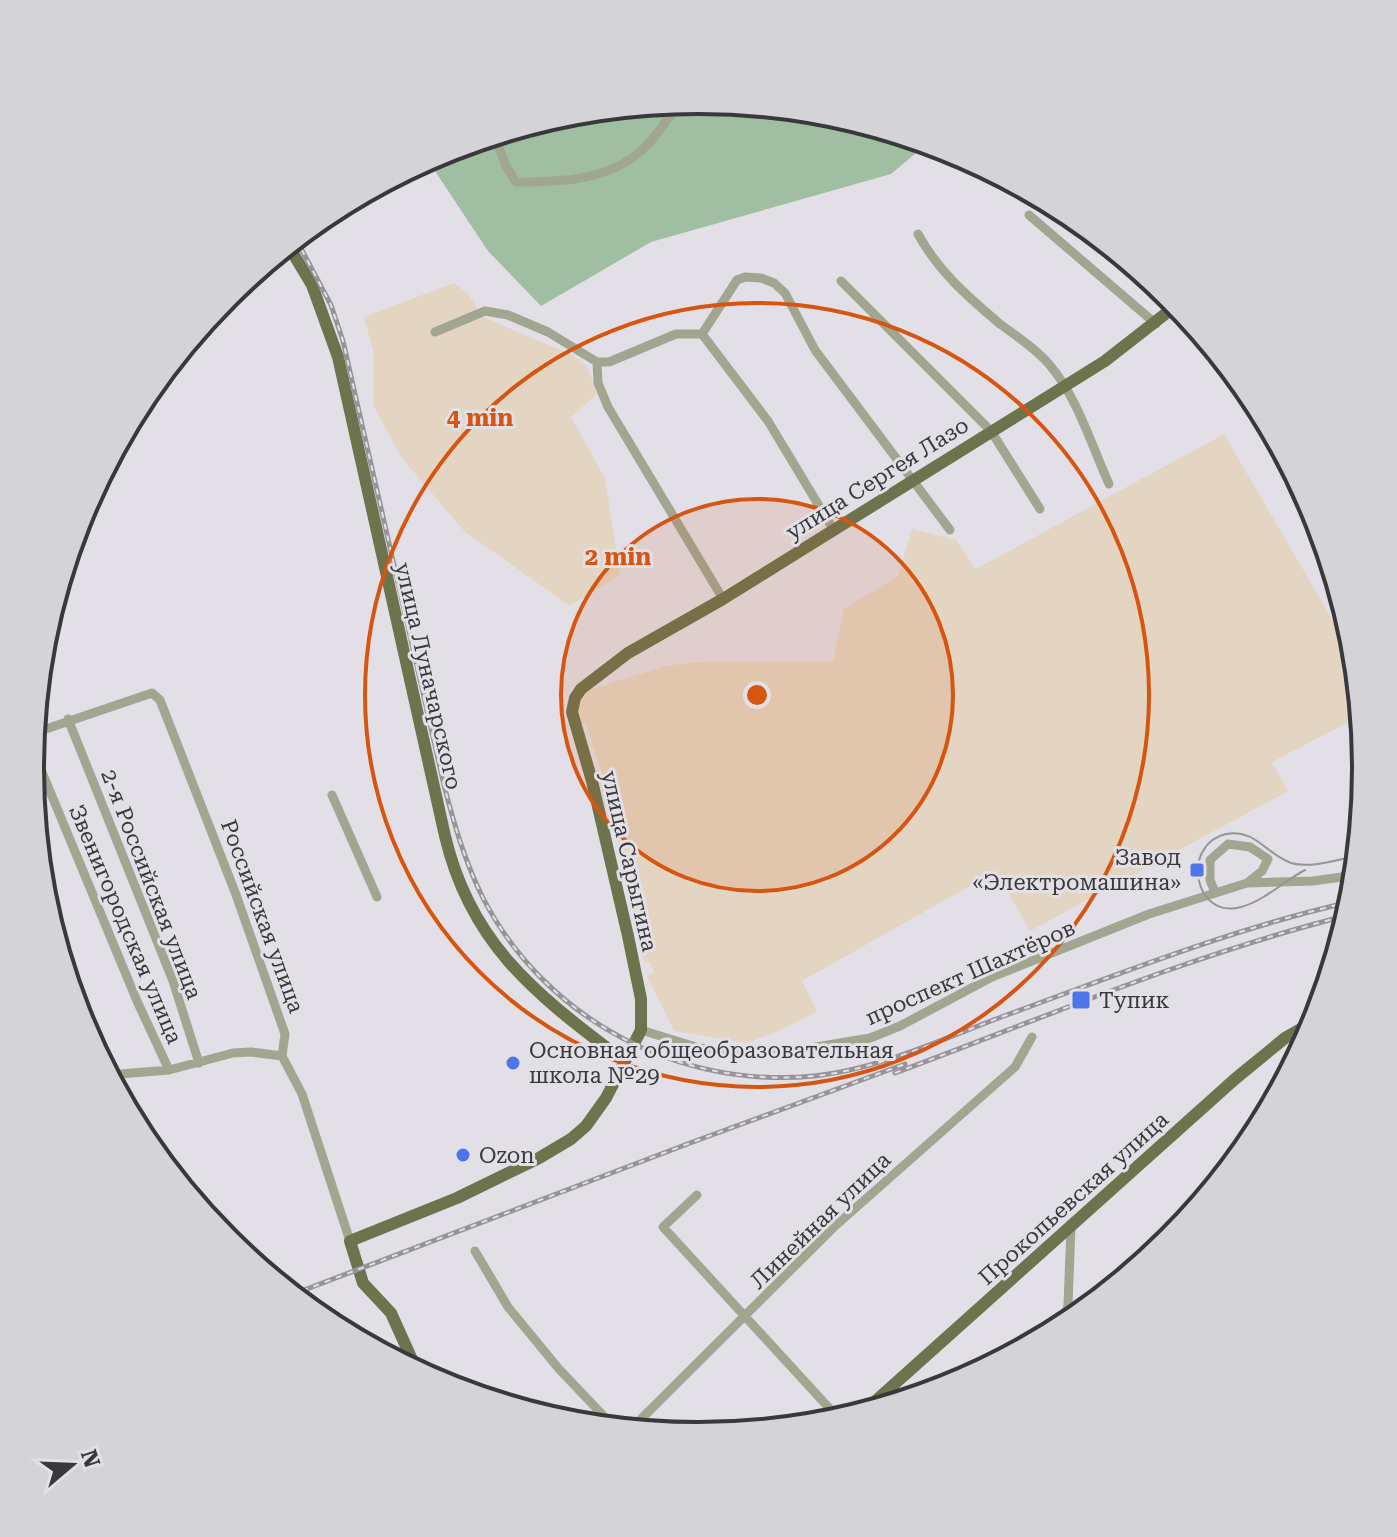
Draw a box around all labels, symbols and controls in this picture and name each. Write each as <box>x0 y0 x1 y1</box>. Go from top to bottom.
text: 4 min <box>447 404 513 432</box>
street label: улица Сергея Лазо <box>781 412 973 545</box>
text: 2 min <box>585 543 651 571</box>
street label: улица Луначарского <box>390 560 467 792</box>
centre of rings <box>743 681 771 709</box>
street label: 2-я Российская улица <box>96 766 207 1003</box>
street label: улица Сарыгина <box>597 768 663 954</box>
street label: Звенигородская улица <box>64 801 187 1048</box>
street label: Российская улица <box>216 816 309 1016</box>
place label: Завод «Электромашина» <box>972 845 1181 895</box>
marker: Завод «Электромашина» <box>1188 861 1206 879</box>
street label: проспект Шахтёров <box>862 915 1079 1030</box>
place label: Тупик <box>1099 988 1170 1013</box>
marker: Тупик <box>1070 989 1092 1011</box>
place label: Основная общеобразовательная школа №29 <box>529 1038 894 1088</box>
marker: Основная общеобразовательная школа №29 <box>504 1054 522 1072</box>
street label: Прокопьевская улица <box>974 1107 1173 1290</box>
place label: Ozon <box>479 1143 535 1168</box>
marker: Ozon <box>454 1146 472 1164</box>
street label: Линейная улица <box>745 1147 896 1294</box>
north arrow <box>32 1425 112 1505</box>
text: N <box>76 1447 105 1471</box>

